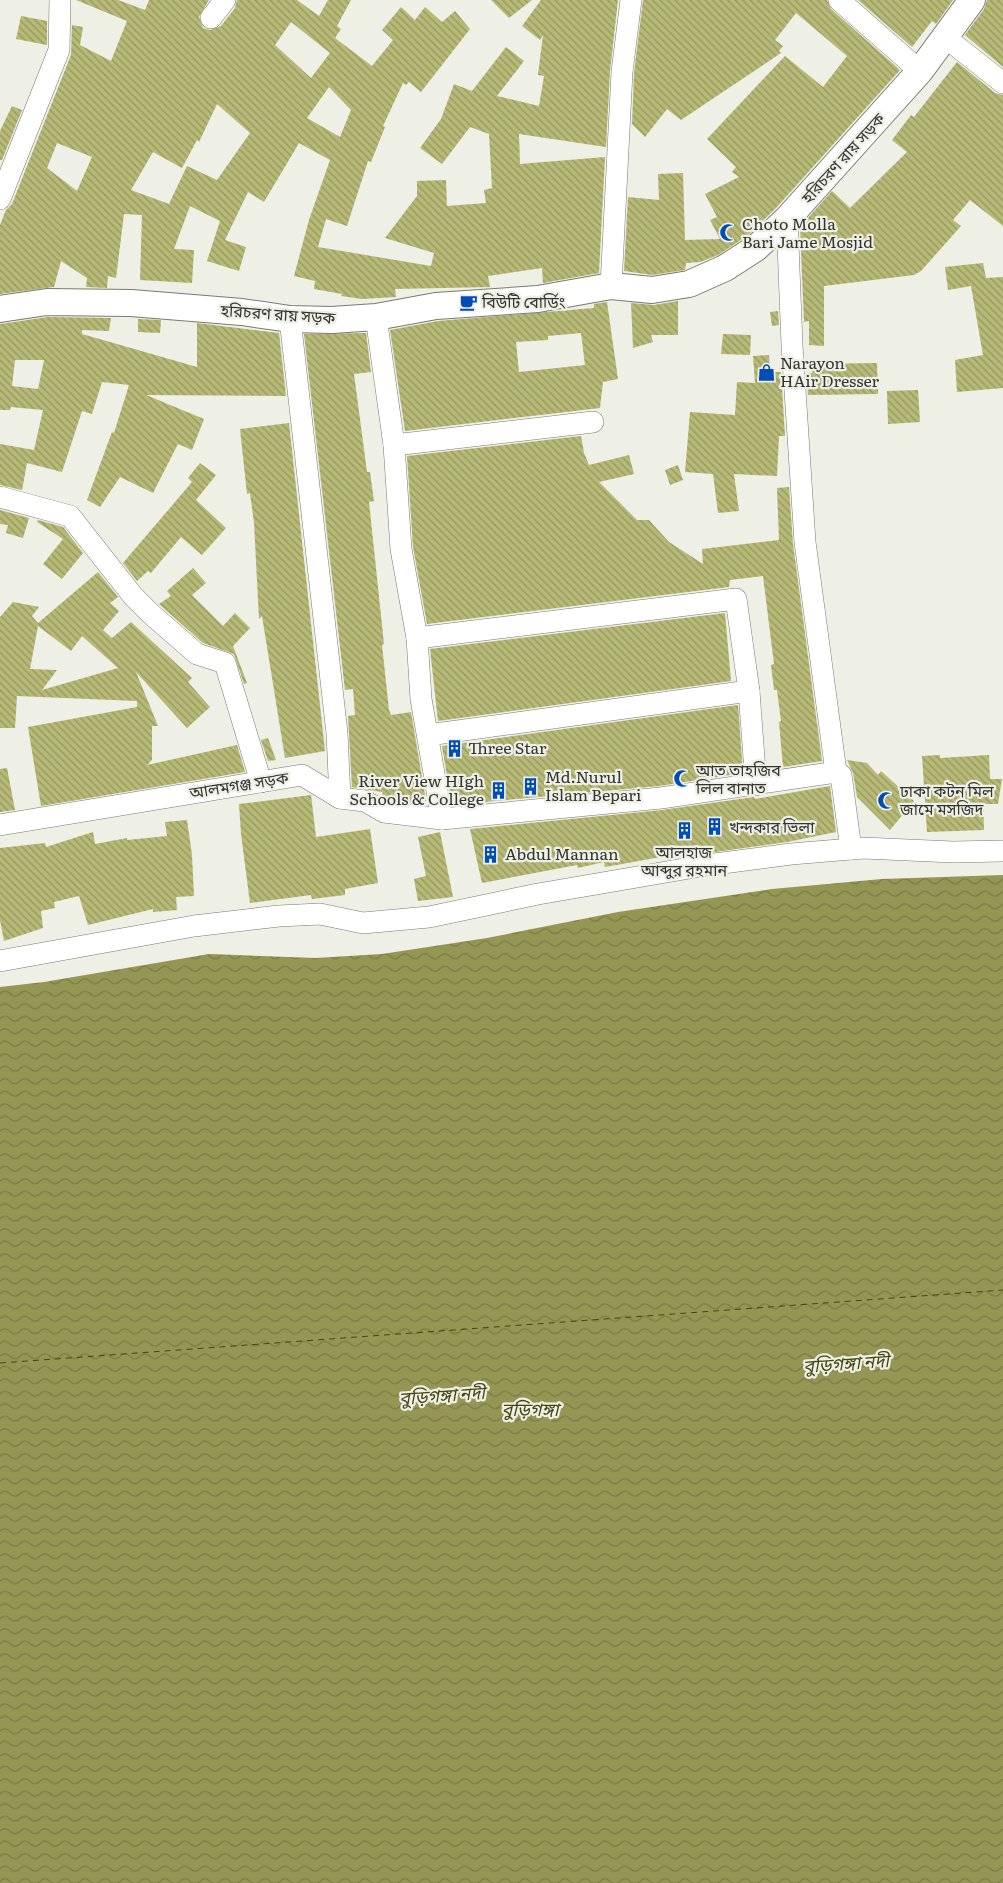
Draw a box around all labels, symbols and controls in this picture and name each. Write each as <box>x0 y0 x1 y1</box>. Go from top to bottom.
street label: হরিচরণ রায় সড়ক <box>794 106 890 209</box>
place label: Choto Molla Bari Jame Mosjid <box>742 211 873 253</box>
mosque icon: Choto Molla Bari Jame Mosjid <box>718 223 738 243</box>
place label: বিউটি বোর্ডিং <box>481 289 566 313</box>
cafe icon: বিউটি বোর্ডিং <box>458 292 478 312</box>
street label: হরিচরণ রায় সড়ক <box>219 297 337 329</box>
place label: Narayon HAir Dresser <box>780 350 880 392</box>
shop icon: Narayon HAir Dresser <box>756 362 776 382</box>
place label: Three Star <box>468 735 547 759</box>
building icon: Three Star <box>444 738 464 758</box>
place label: আত তাহজিব লিল বানাত <box>695 757 781 799</box>
street label: আলমগঞ্জ সড়ক <box>187 764 291 804</box>
place label: Md.Nurul Islam Bepari <box>545 764 641 806</box>
place label: River View HIgh Schools & College <box>350 768 484 810</box>
mosque icon: আত তাহজিব লিল বানাত <box>672 769 692 789</box>
building icon: Md.Nurul Islam Bepari <box>521 776 541 796</box>
place label: ঢাকা কটন মিল জামে মসজিদ <box>899 778 994 820</box>
building icon: River View HIgh Schools & College <box>488 780 508 800</box>
mosque icon: ঢাকা কটন মিল জামে মসজিদ <box>876 790 896 810</box>
place label: খন্দকার ভিলা <box>729 814 815 838</box>
building icon: খন্দকার ভিলা <box>705 817 725 837</box>
building icon: আলহাজ আব্দুর রহমান <box>674 821 694 841</box>
place label: আলহাজ আব্দুর রহমান <box>640 839 727 881</box>
place label: Abdul Mannan <box>505 841 619 865</box>
building icon: Abdul Mannan <box>481 844 501 864</box>
water label: বুড়িগঙ্গা নদী <box>802 1346 893 1379</box>
water label: বুড়িগঙ্গা নদী <box>398 1378 489 1411</box>
water label: বুড়িগঙ্গা <box>501 1395 562 1422</box>

